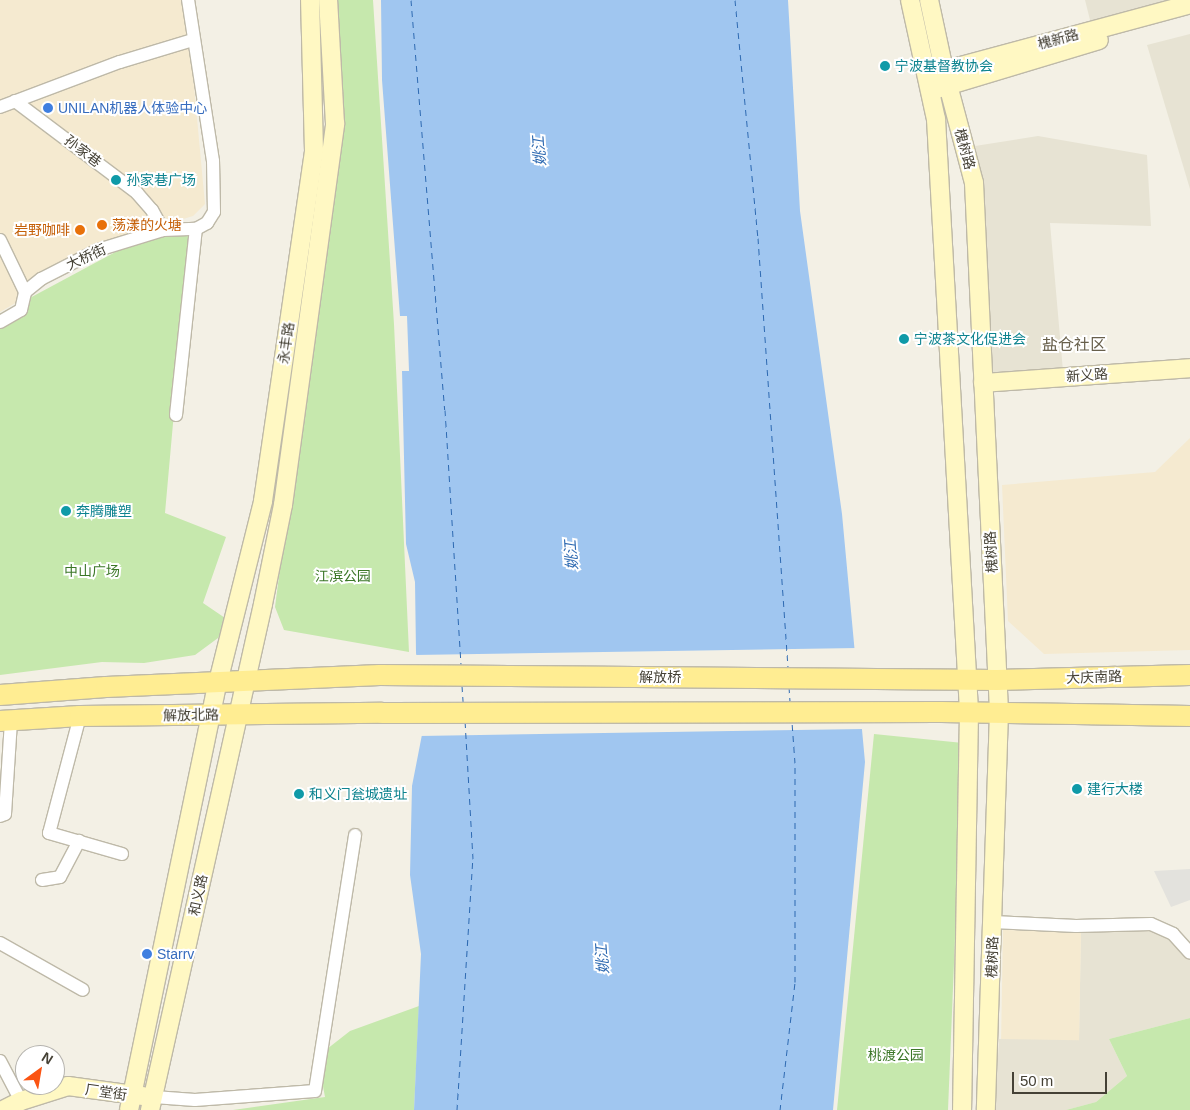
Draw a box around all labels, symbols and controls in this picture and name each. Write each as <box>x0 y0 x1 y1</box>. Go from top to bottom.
street label: 槐新路 <box>1036 25 1080 53</box>
place label: 宁波基督教协会 <box>895 58 993 74</box>
marker: 宁波基督教协会 <box>879 60 891 72</box>
place label: UNILAN机器人体验中心 <box>58 100 207 116</box>
marker: UNILAN机器人体验中心 <box>42 102 54 114</box>
street label: 槐树路 <box>951 127 979 171</box>
street label: 孙家巷 <box>61 132 105 170</box>
water label: 姚江 <box>529 135 549 167</box>
place label: 孙家巷广场 <box>126 172 196 188</box>
marker: 孙家巷广场 <box>110 174 122 186</box>
place label: 荡漾的火塘 <box>112 217 182 233</box>
marker: 荡漾的火塘 <box>96 219 108 231</box>
place label: 岩野咖啡 <box>14 222 70 238</box>
marker: 岩野咖啡 <box>74 224 86 236</box>
street label: 大桥街 <box>63 241 109 273</box>
street label: 永丰路 <box>275 321 297 365</box>
place label: 宁波茶文化促进会 <box>914 331 1026 347</box>
marker: 宁波茶文化促进会 <box>898 333 910 345</box>
district label: 盐仓社区 <box>1042 335 1106 355</box>
street label: 新义路 <box>1065 365 1109 385</box>
place label: 奔腾雕塑 <box>76 503 132 519</box>
marker: 奔腾雕塑 <box>60 505 72 517</box>
street label: 槐树路 <box>982 531 1000 573</box>
water label: 姚江 <box>561 539 581 571</box>
park label: 中山广场 <box>64 563 120 579</box>
park label: 江滨公园 <box>315 568 371 584</box>
street label: 大庆南路 <box>1066 668 1122 686</box>
street label: 解放桥 <box>639 669 681 685</box>
street label: 解放北路 <box>163 706 219 724</box>
place label: 建行大楼 <box>1087 781 1143 797</box>
marker: 建行大楼 <box>1071 783 1083 795</box>
place label: 和义门瓮城遗址 <box>309 786 407 802</box>
marker: 和义门瓮城遗址 <box>293 788 305 800</box>
street label: 和义路 <box>185 873 211 917</box>
street label: 槐树路 <box>983 936 1001 978</box>
water label: 姚江 <box>592 943 612 975</box>
place label: Starrv <box>157 946 194 962</box>
marker: Starrv <box>141 948 153 960</box>
north arrow <box>15 1045 65 1095</box>
park label: 桃渡公园 <box>868 1047 924 1063</box>
text: N <box>39 1049 56 1068</box>
scale bar <box>1015 1062 1110 1094</box>
text: 50 m <box>1020 1072 1053 1089</box>
street label: 厂堂街 <box>84 1081 128 1103</box>

